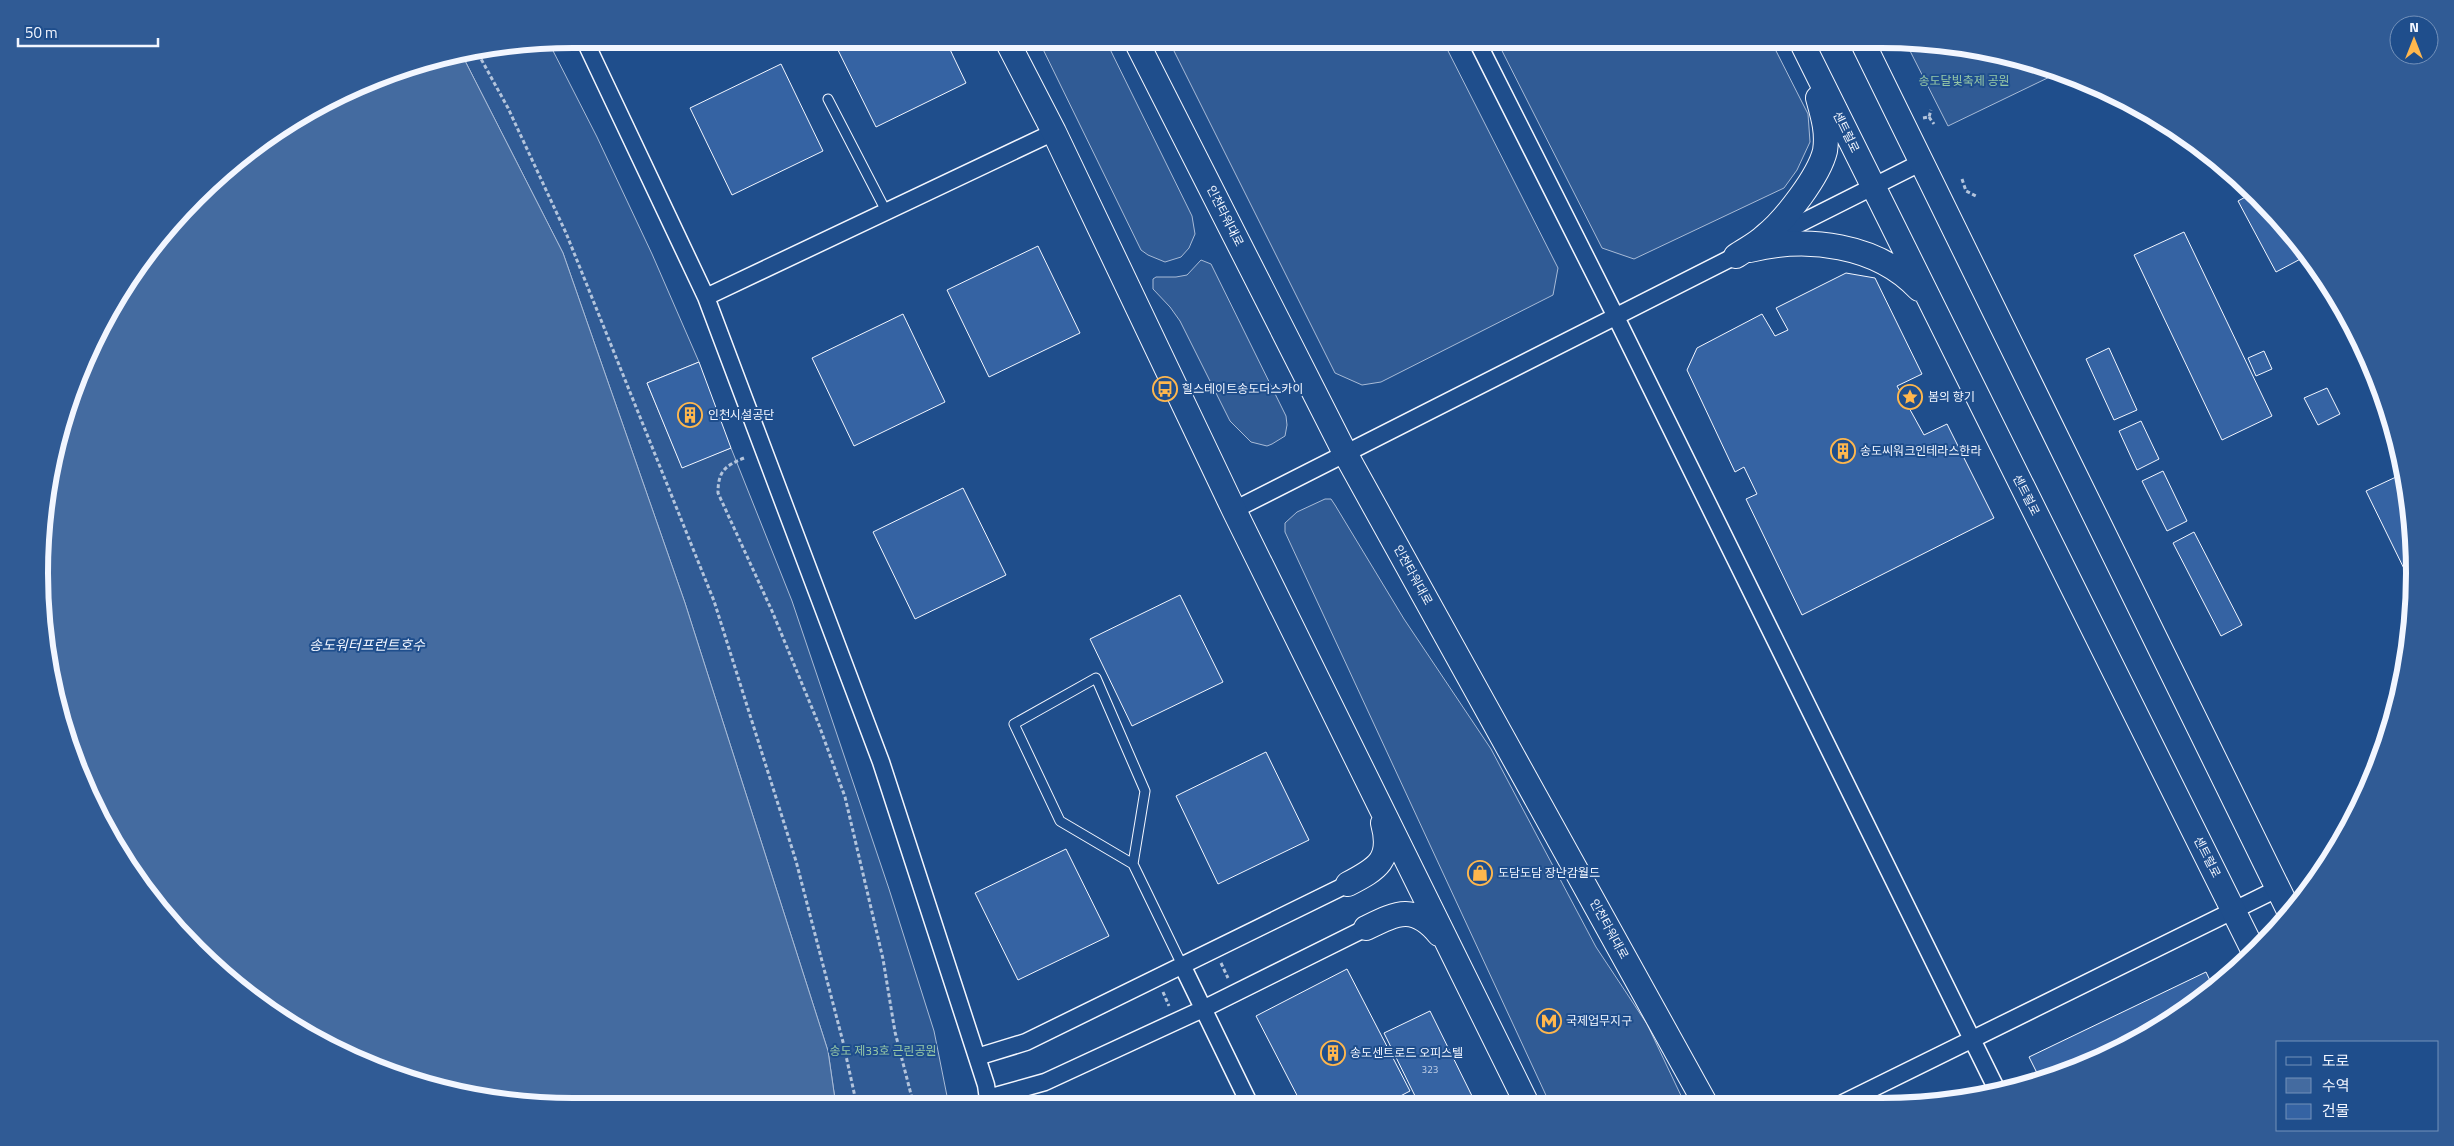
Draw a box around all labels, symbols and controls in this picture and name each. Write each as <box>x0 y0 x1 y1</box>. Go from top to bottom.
scale bar <box>18 15 158 47</box>
north arrow <box>2389 15 2439 65</box>
text: N <box>2409 16 2419 37</box>
text: 50 m <box>25 21 58 44</box>
park label: 송도달빛축제 공원 <box>1919 71 2009 90</box>
street label: 센트럴로 <box>1828 108 1865 156</box>
street label: 인천타워대로 <box>1202 182 1249 250</box>
bus stop icon: 힐스테이트송도더스카이 <box>1152 376 1178 402</box>
place label: 힐스테이트송도더스카이 <box>1182 379 1303 398</box>
place icon: 봄의 향기 <box>1897 384 1923 410</box>
place label: 봄의 향기 <box>1928 387 1975 406</box>
building icon: 인천시설공단 <box>677 402 703 428</box>
place label: 인천시설공단 <box>708 405 774 424</box>
building icon: 송도씨워크인테라스한라 <box>1830 438 1856 464</box>
place label: 송도씨워크인테라스한라 <box>1860 441 1981 460</box>
street label: 센트럴로 <box>2008 471 2045 519</box>
street label: 인천타워대로 <box>1389 541 1438 608</box>
water label: 송도워터프런트호수 <box>309 634 426 655</box>
street label: 센트럴로 <box>2189 833 2226 881</box>
shop icon: 도담도담 장난감월드 <box>1467 860 1493 886</box>
place label: 도담도담 장난감월드 <box>1498 863 1600 882</box>
street label: 인천타워대로 <box>1585 895 1634 962</box>
metro station icon: 국제업무지구 <box>1536 1008 1562 1034</box>
place label: 국제업무지구 <box>1566 1011 1632 1030</box>
building icon: 송도센트로드 오피스텔 <box>1320 1040 1346 1066</box>
park label: 송도 제33호 근린공원 <box>829 1041 937 1060</box>
legend <box>2276 1041 2439 1131</box>
place label: 송도센트로드 오피스텔 <box>1350 1043 1463 1062</box>
text: 도로 <box>2322 1049 2350 1072</box>
house number: 323 <box>1422 1062 1438 1077</box>
text: 수역 <box>2322 1074 2350 1097</box>
text: 건물 <box>2322 1099 2350 1122</box>

